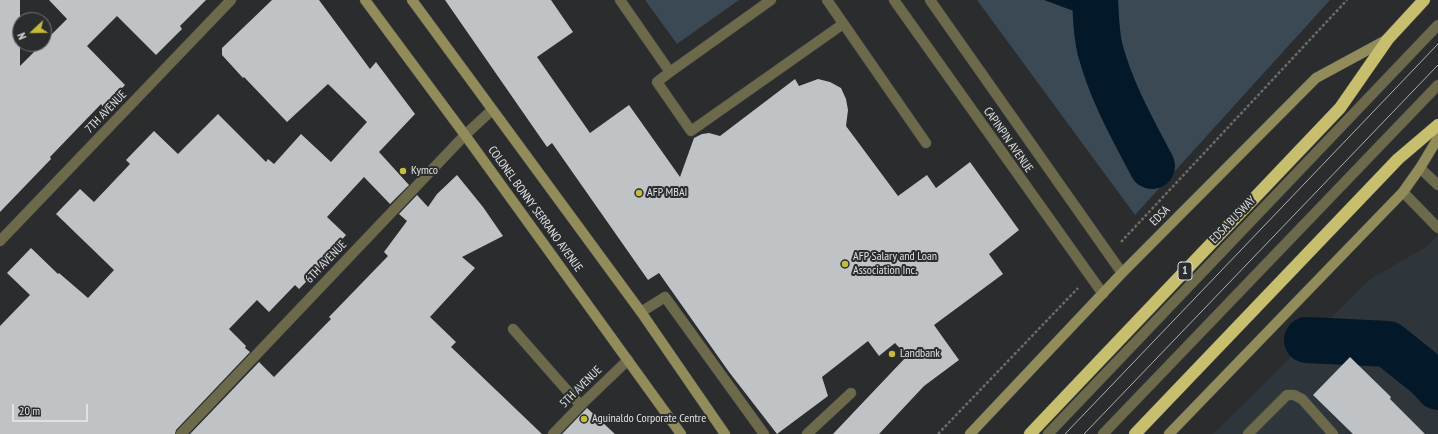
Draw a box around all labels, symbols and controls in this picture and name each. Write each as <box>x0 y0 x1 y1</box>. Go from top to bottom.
north arrow <box>12 12 52 52</box>
text: N <box>14 31 29 42</box>
street label: 7TH AVENUE <box>82 88 130 136</box>
street label: CAPINPIN AVENUE <box>980 105 1036 175</box>
street label: COLONEL BONNY SERRANO AVENUE <box>485 143 585 275</box>
place label: Kymco <box>411 164 438 178</box>
marker: Kymco <box>398 166 408 176</box>
place label: AFP MBAI <box>647 186 687 200</box>
marker: AFP MBAI <box>634 188 644 198</box>
street label: EDSA BUSWAY <box>1207 193 1259 247</box>
street label: EDSA <box>1147 203 1173 229</box>
street label: 6TH AVENUE <box>302 238 350 286</box>
place label: AFP Salary and Loan Association Inc. <box>853 250 937 278</box>
marker: AFP Salary and Loan Association Inc. <box>840 259 850 269</box>
road number: 1 <box>1178 262 1192 280</box>
place label: Landbank <box>900 347 940 361</box>
marker: Landbank <box>887 349 897 359</box>
street label: 5TH AVENUE <box>557 363 605 411</box>
scale bar <box>14 396 90 422</box>
text: 20 m <box>19 403 40 418</box>
place label: Aguinaldo Corporate Centre <box>592 412 706 426</box>
marker: Aguinaldo Corporate Centre <box>579 414 589 424</box>

